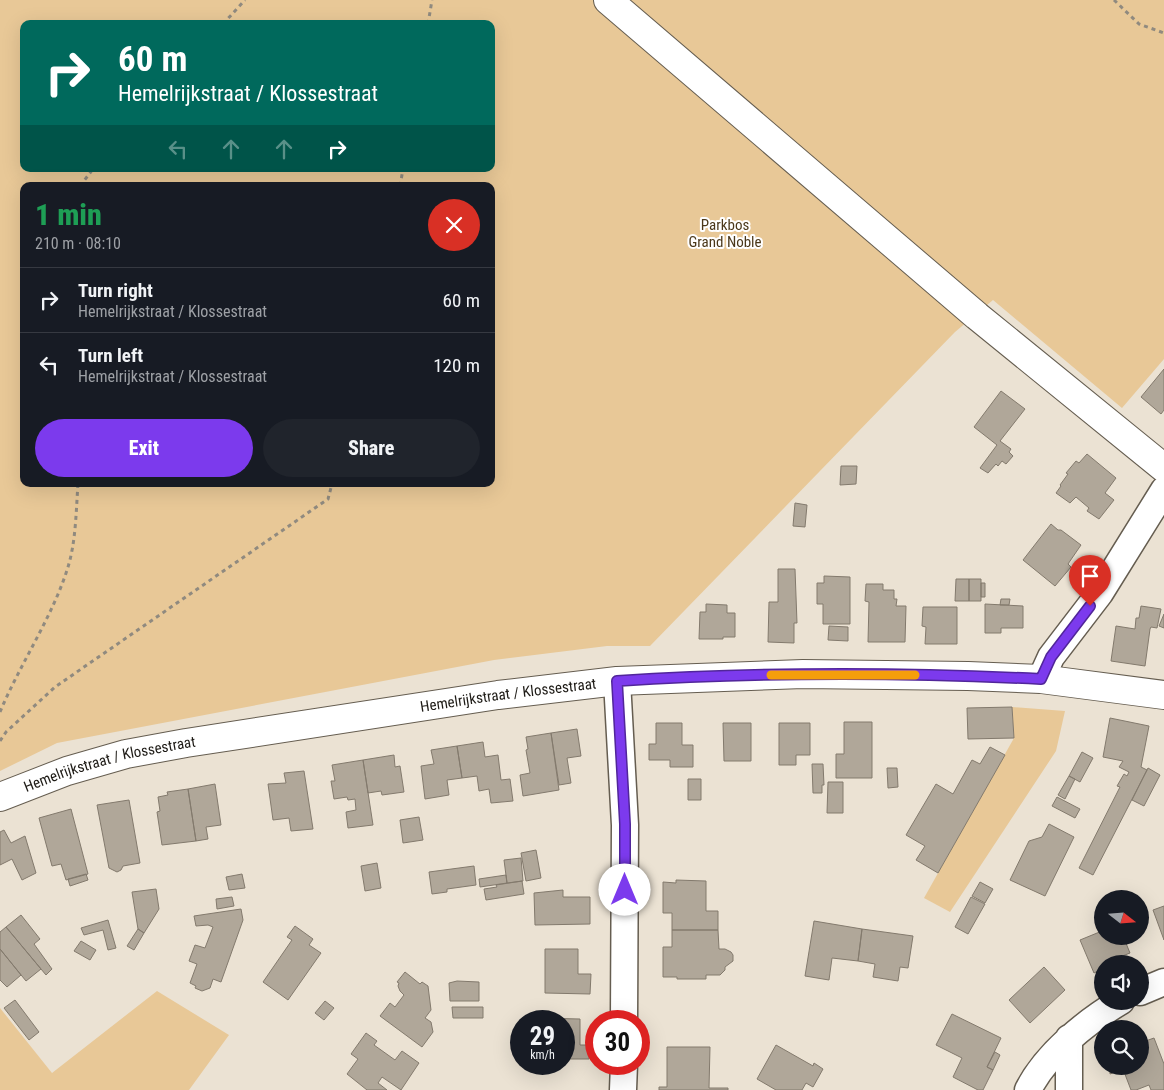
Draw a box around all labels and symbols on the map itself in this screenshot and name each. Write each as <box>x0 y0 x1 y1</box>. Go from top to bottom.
park label: Parkbos Grand Noble <box>688 216 762 251</box>
pin <box>1069 555 1111 606</box>
street label: Hemelrijkstraat / Klossestraat <box>419 675 597 716</box>
street label: Hemelrijkstraat / Klossestraat <box>21 733 197 796</box>
position arrow <box>598 863 650 915</box>
north arrow <box>1094 890 1149 945</box>
speed limit sign: 30 <box>585 1010 650 1075</box>

